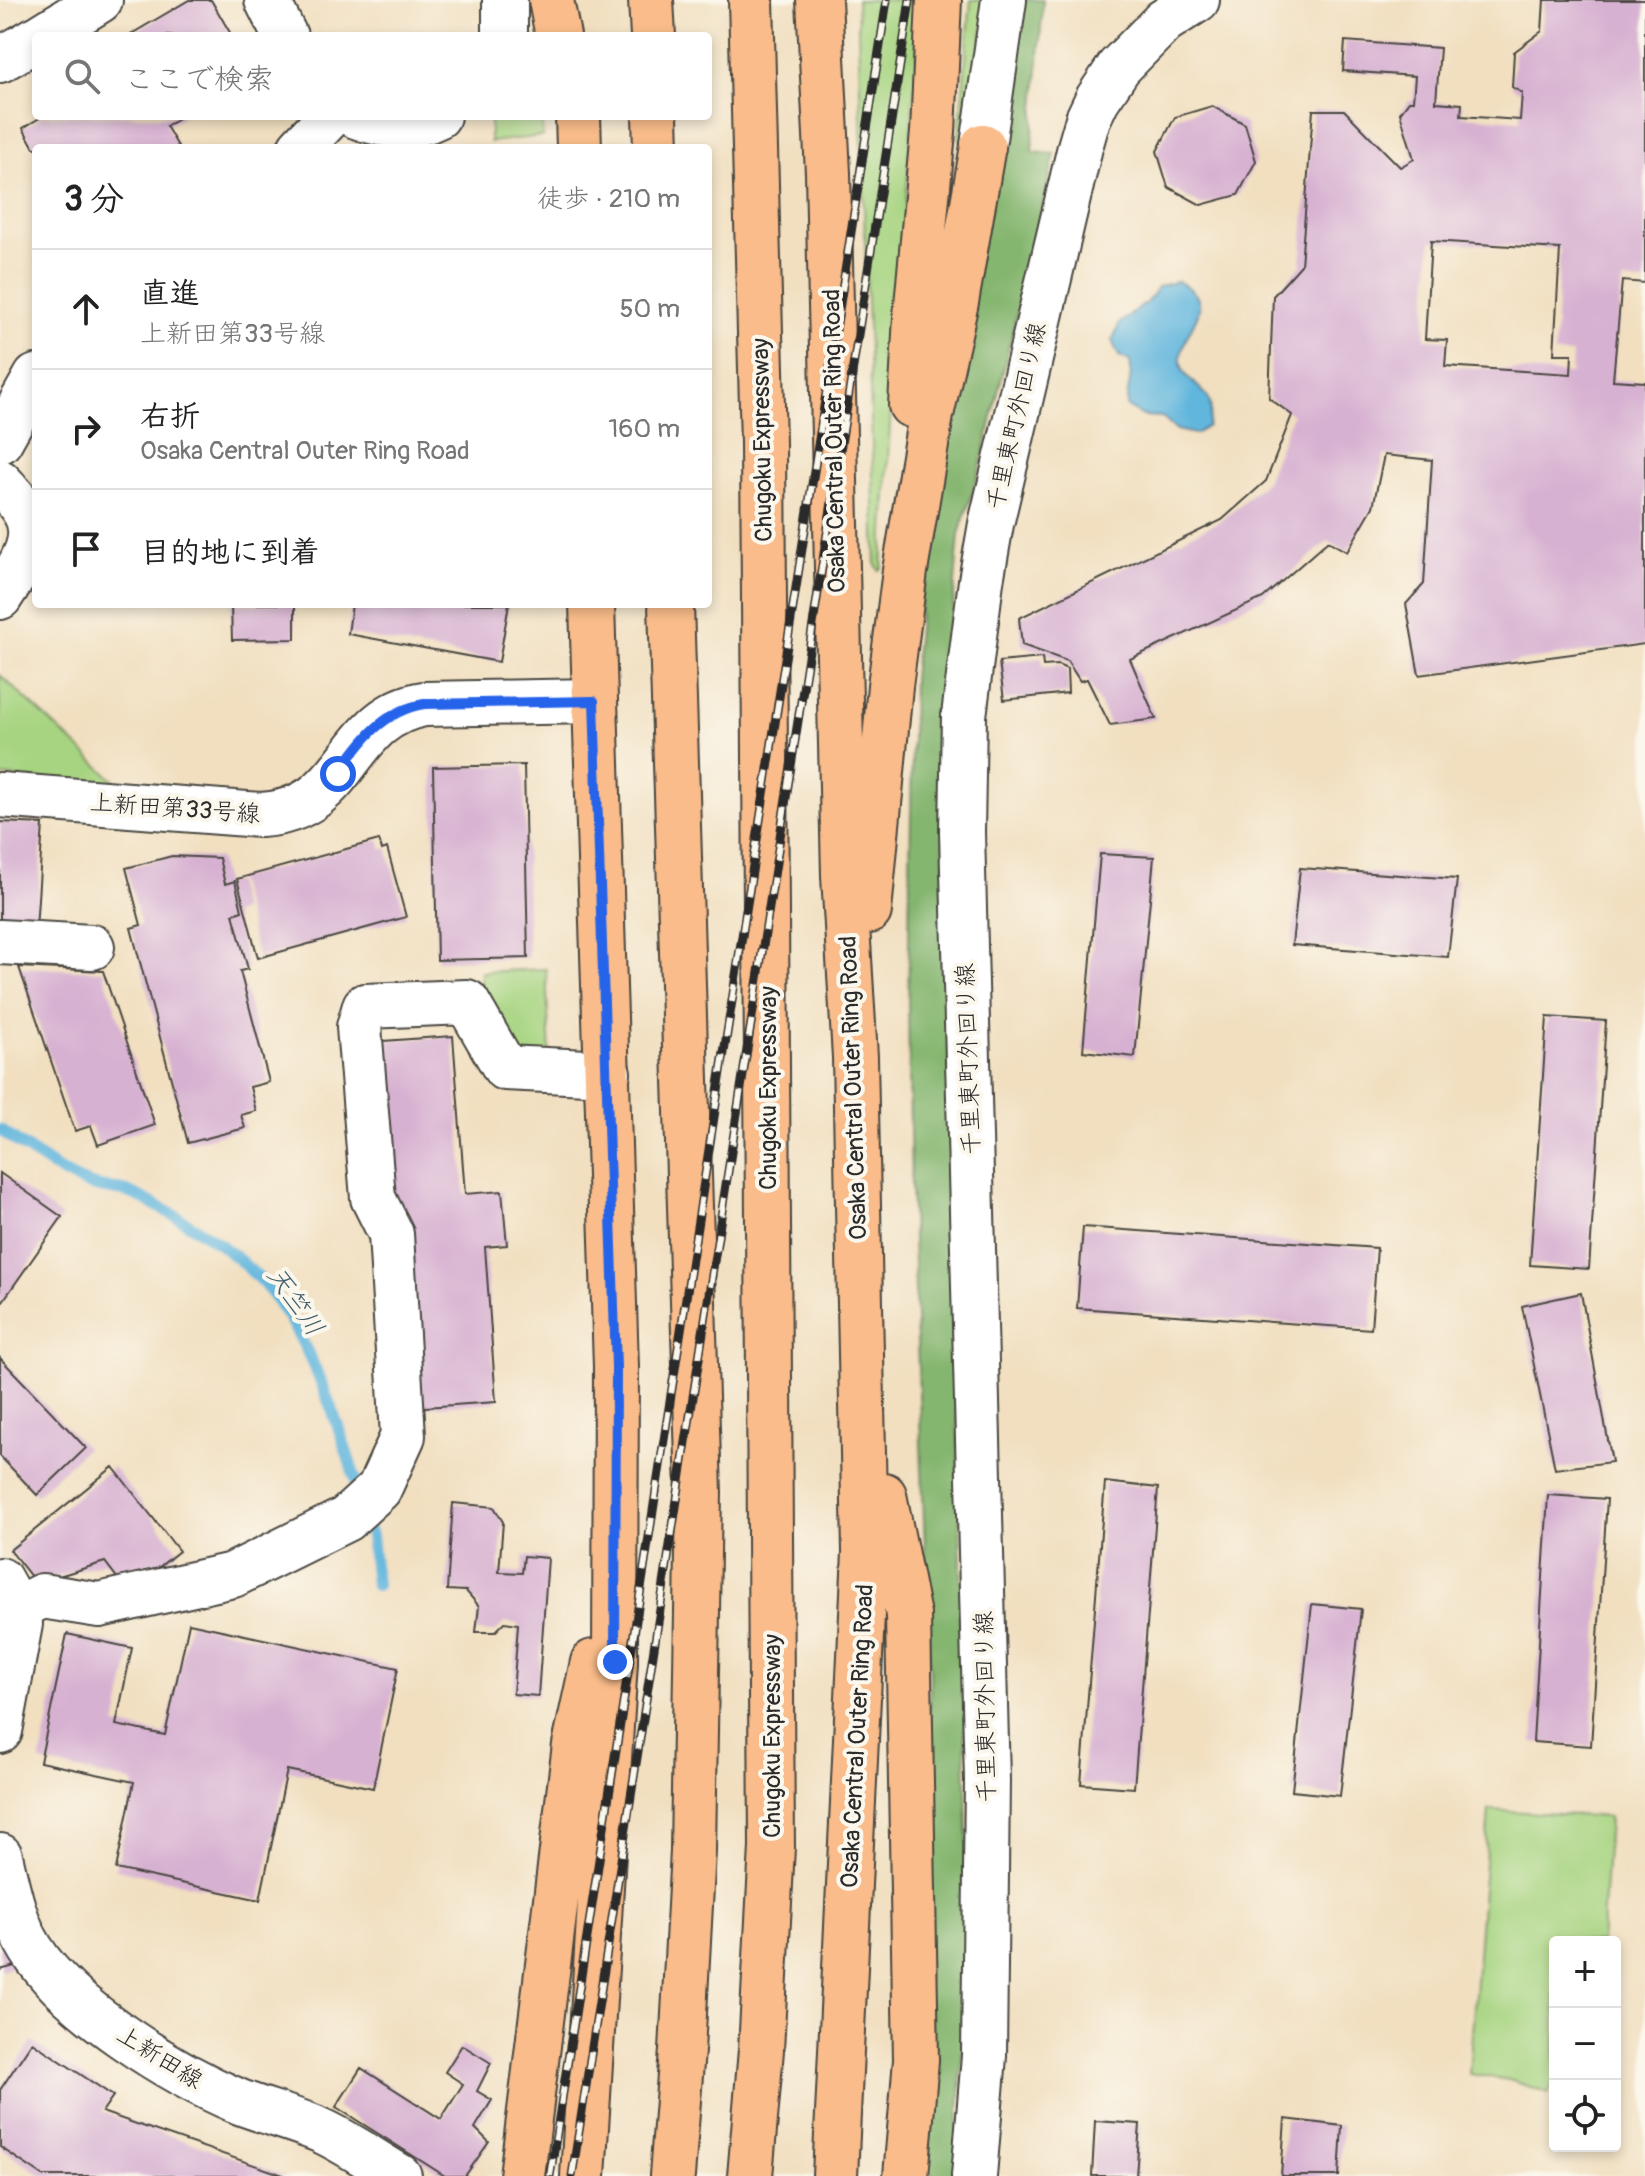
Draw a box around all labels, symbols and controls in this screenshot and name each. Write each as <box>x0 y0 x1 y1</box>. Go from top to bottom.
search box <box>32 32 712 120</box>
icon: search <box>60 54 104 98</box>
text: ここで検索 <box>124 61 274 98</box>
text: 3 分 <box>64 178 124 221</box>
text: 徒歩 · 210 m <box>537 183 680 215</box>
text: 直進 <box>140 275 200 312</box>
icon: ahead <box>64 287 108 331</box>
street label: Osaka Central Outer Ring Road <box>817 289 852 593</box>
text: 50 m <box>619 293 680 325</box>
text: 上新田第33号線 <box>140 318 325 350</box>
street label: 千里東町外回り線 <box>981 319 1052 513</box>
street label: Chugoku Expressway <box>746 338 779 542</box>
text: 右折 <box>140 398 200 435</box>
icon: right <box>64 407 108 451</box>
text: 160 m <box>608 413 680 445</box>
text: Osaka Central Outer Ring Road <box>140 435 470 467</box>
icon: arrive <box>64 527 108 571</box>
text: 目的地に到着 <box>140 534 320 571</box>
route start <box>320 756 356 792</box>
street label: 上新田第33号線 <box>89 788 261 829</box>
street label: Osaka Central Outer Ring Road <box>834 935 873 1241</box>
street label: 千里東町外回り線 <box>951 963 986 1155</box>
street label: Chugoku Expressway <box>754 986 783 1190</box>
water label: 天竺川 <box>260 1260 331 1343</box>
street label: Osaka Central Outer Ring Road <box>835 1583 880 1889</box>
street label: 千里東町外回り線 <box>969 1611 1002 1803</box>
street label: Chugoku Expressway <box>758 1634 787 1838</box>
route end <box>597 1644 633 1680</box>
map controls <box>1549 1936 1621 2152</box>
button: + <box>1549 1936 1621 2008</box>
button: − <box>1549 2008 1621 2080</box>
street label: 上新田線 <box>111 2020 208 2095</box>
button: locate <box>1549 2080 1621 2152</box>

